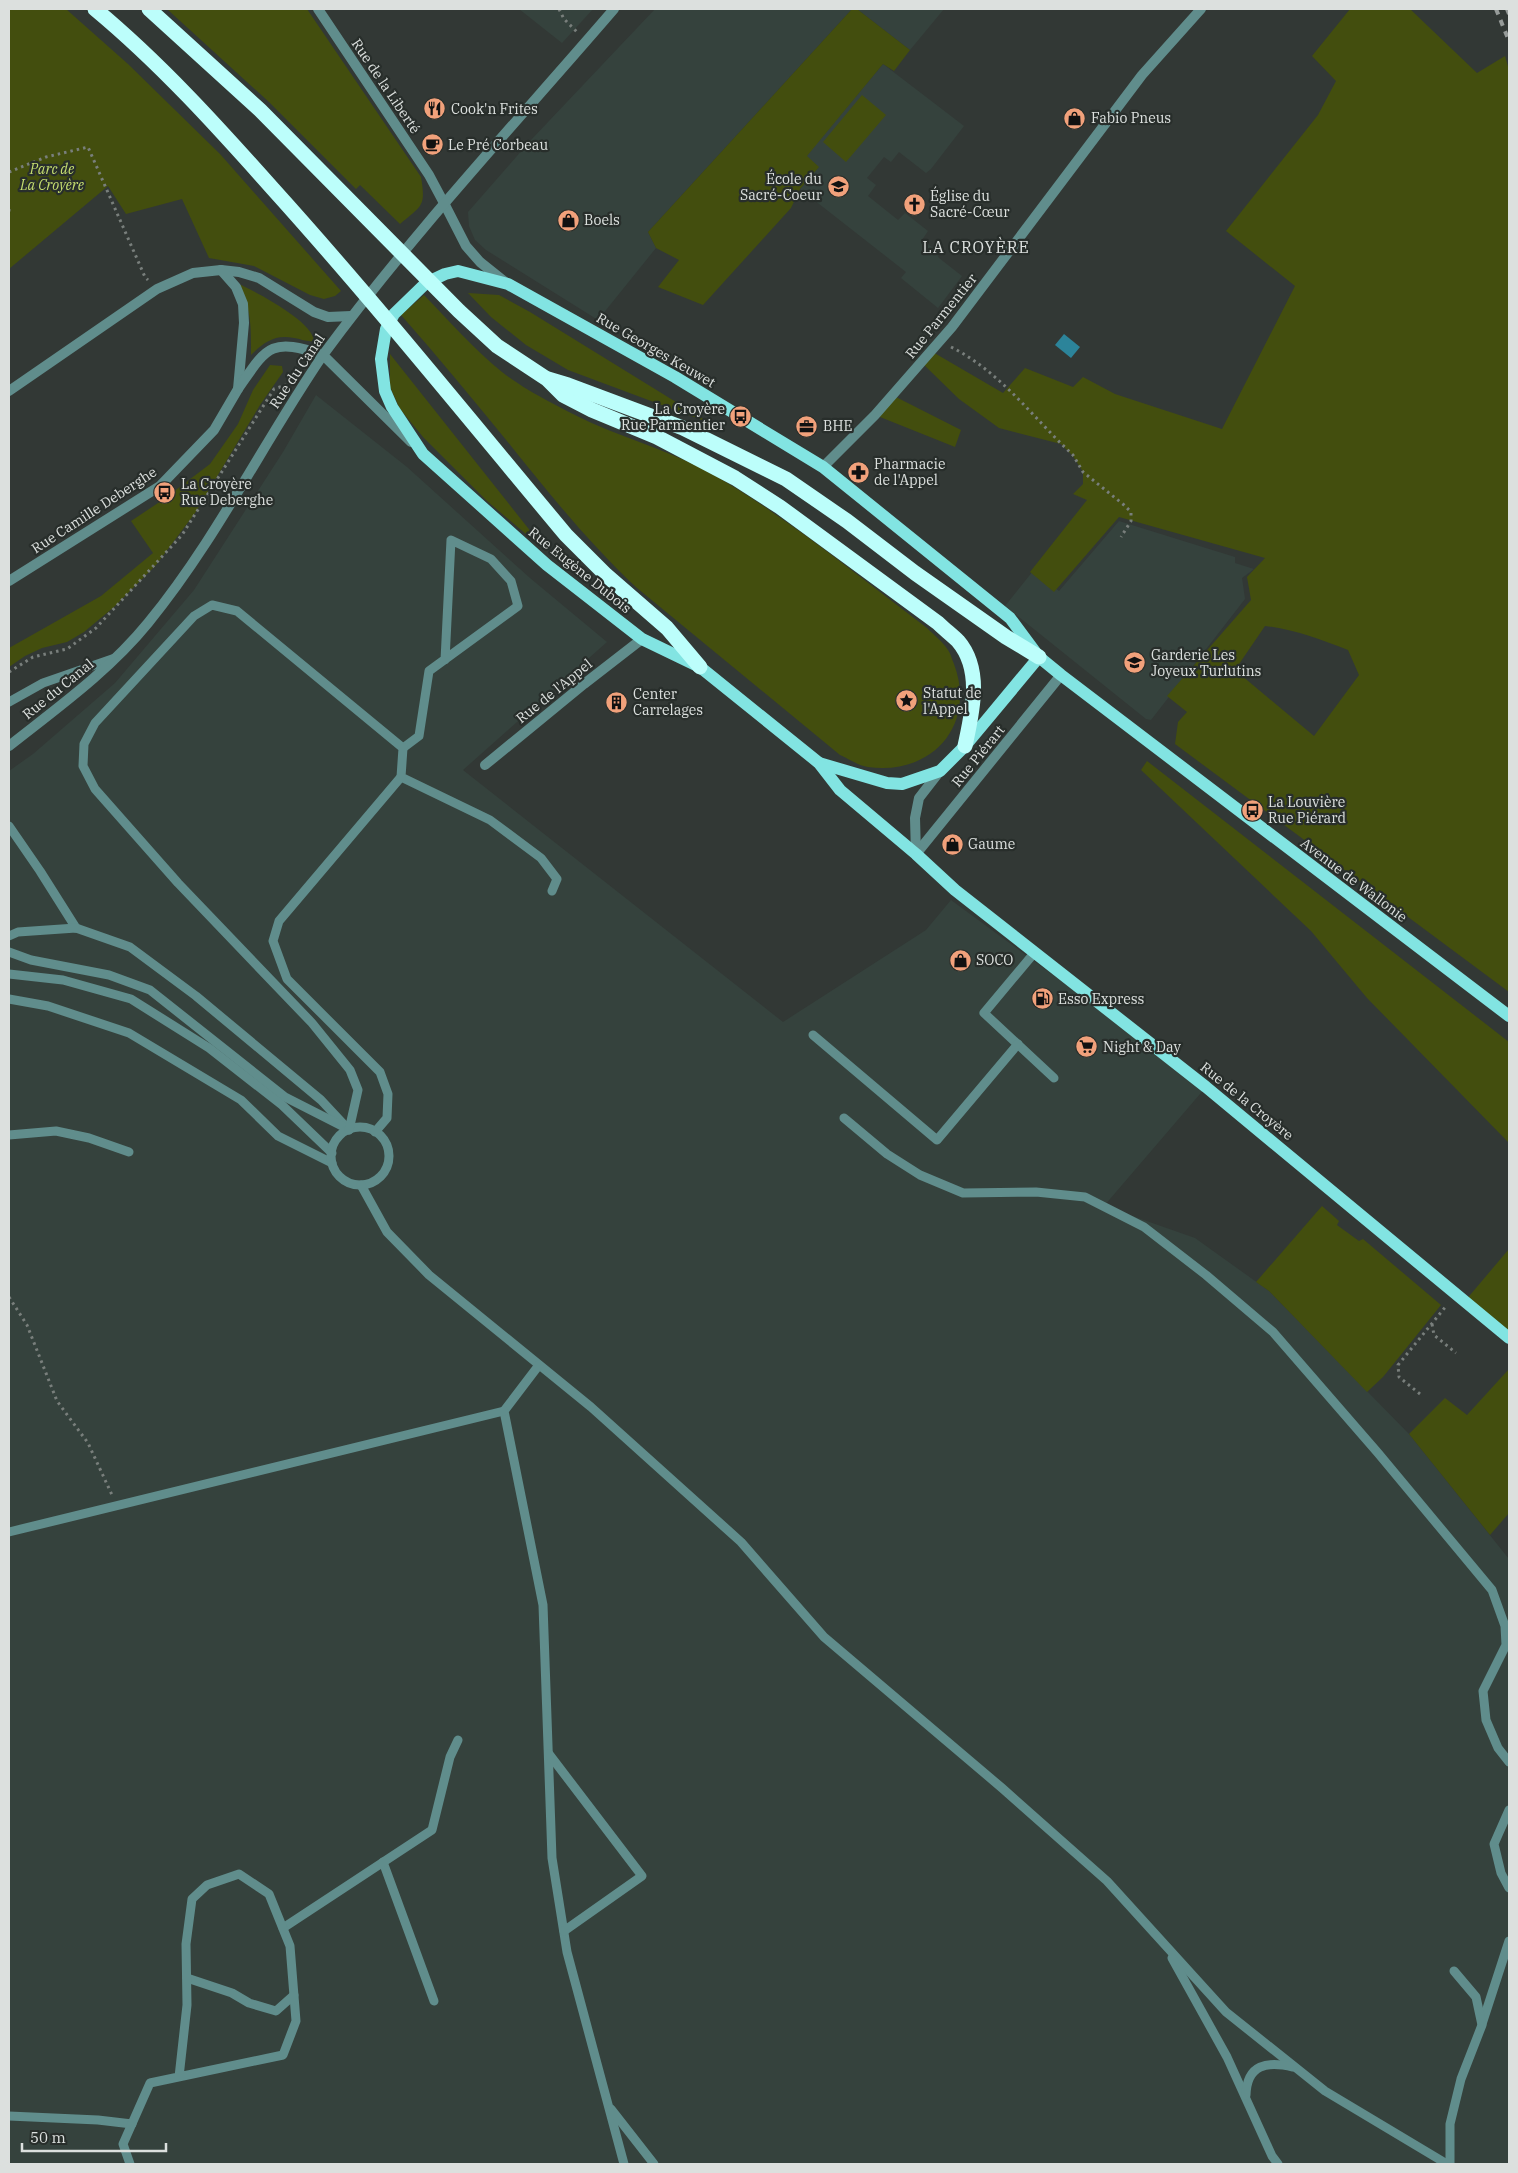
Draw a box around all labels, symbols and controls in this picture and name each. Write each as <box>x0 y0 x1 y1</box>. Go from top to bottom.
street label: Rue de la Liberté <box>348 35 424 137</box>
restaurant icon: Cook'n Frites <box>423 97 447 121</box>
place label: Cook'n Frites <box>451 100 538 118</box>
shop icon: Fabio Pneus <box>1063 106 1087 130</box>
place label: Fabio Pneus <box>1091 109 1171 127</box>
cafe icon: Le Pré Corbeau <box>420 133 444 157</box>
place label: Le Pré Corbeau <box>448 136 548 154</box>
park label: Parc de La Croyère <box>19 160 85 194</box>
place label: École du Sacré-Coeur <box>740 169 823 204</box>
school or university icon: École du Sacré-Coeur <box>826 175 850 199</box>
place label: Église du Sacré-Cœur <box>930 186 1010 221</box>
church icon: Église du Sacré-Cœur <box>902 192 926 216</box>
shop icon: Boels <box>556 208 580 232</box>
place label: Boels <box>584 211 620 229</box>
district label: LA CROYÈRE <box>922 236 1030 257</box>
street label: Rue Parmentier <box>901 269 981 362</box>
street label: Rue Georges Keuwet <box>593 309 719 391</box>
street label: Rue du Canal <box>265 330 329 412</box>
place label: La Croyère Rue Parmentier <box>621 400 726 434</box>
bus stop icon: La Croyère Rue Parmentier <box>729 405 753 429</box>
office icon: BHE <box>795 414 819 438</box>
place label: BHE <box>823 417 852 435</box>
place label: Pharmacie de l'Appel <box>874 455 945 489</box>
pharmacy icon: Pharmacie de l'Appel <box>846 460 870 484</box>
street label: Rue Camille Deberghe <box>28 463 160 557</box>
place label: La Croyère Rue Deberghe <box>181 475 273 509</box>
bus stop icon: La Croyère Rue Deberghe <box>153 480 177 504</box>
street label: Rue Eugène Dubois <box>525 523 635 617</box>
place label: Garderie Les Joyeux Turlutins <box>1151 646 1262 680</box>
school or university icon: Garderie Les Joyeux Turlutins <box>1123 651 1147 675</box>
street label: Rue du Canal <box>19 655 97 723</box>
street label: Rue de l'Appel <box>512 655 596 727</box>
place label: Statut de l'Appel <box>923 684 982 718</box>
place label: Center Carrelages <box>633 685 703 719</box>
place icon: Statut de l'Appel <box>895 689 919 713</box>
building icon: Center Carrelages <box>605 690 629 714</box>
street label: Rue Piérart <box>948 721 1008 791</box>
place label: La Louvière Rue Piérard <box>1268 793 1346 827</box>
bus stop icon: La Louvière Rue Piérard <box>1240 798 1264 822</box>
shop icon: Gaume <box>940 832 964 856</box>
street label: Avenue de Wallonie <box>1297 834 1411 926</box>
place label: Gaume <box>968 835 1015 853</box>
shop icon: SOCO <box>948 948 972 972</box>
place label: SOCO <box>976 951 1013 969</box>
fuel station icon: Esso Express <box>1030 987 1054 1011</box>
place label: Esso Express <box>1058 990 1145 1008</box>
supermarket icon: Night & Day <box>1075 1035 1099 1059</box>
place label: Night & Day <box>1103 1038 1181 1056</box>
street label: Rue de la Croyère <box>1197 1058 1297 1144</box>
scale bar <box>22 2120 166 2152</box>
text: 50 m <box>30 2128 66 2147</box>

